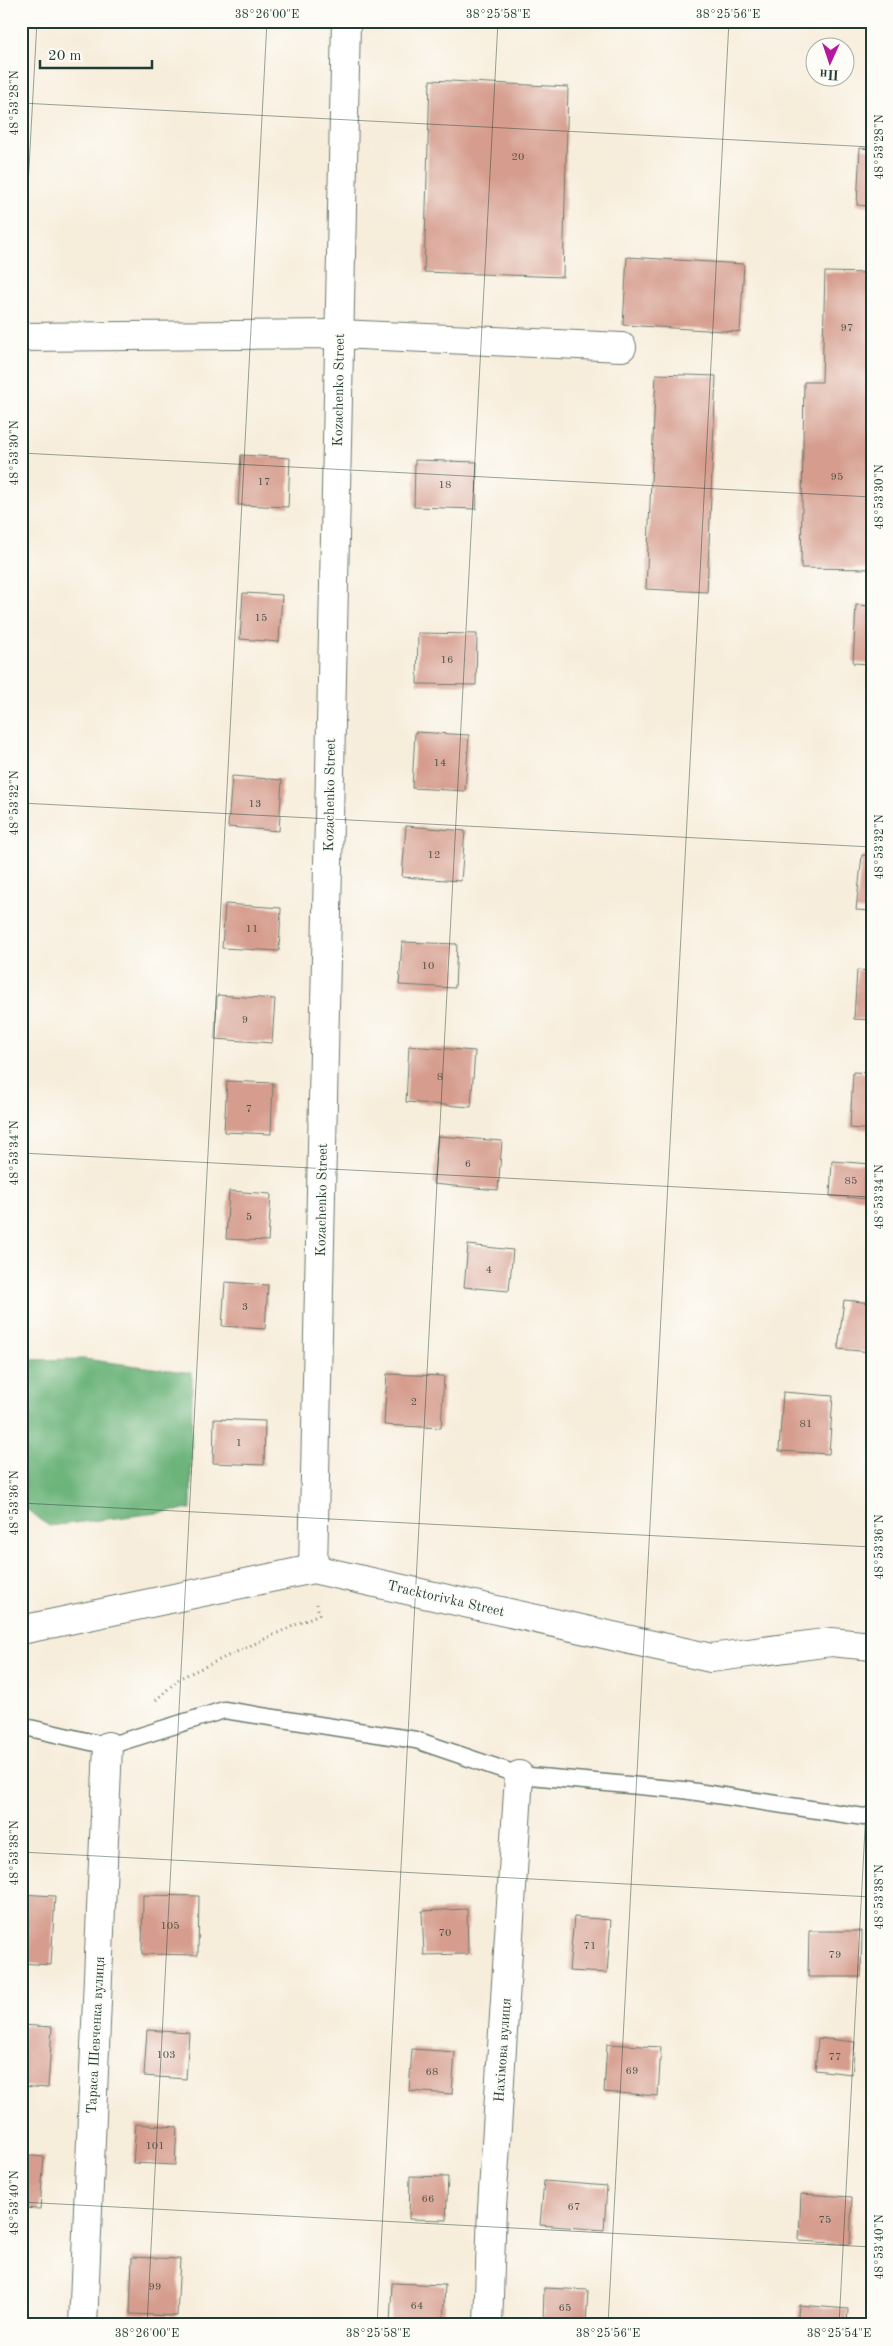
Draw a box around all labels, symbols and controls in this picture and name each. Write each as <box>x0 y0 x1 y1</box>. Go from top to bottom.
text: 38°25'58"E <box>466 8 530 21</box>
text: 38°25'56"E <box>696 8 760 21</box>
text: 38°26'00"E <box>235 9 299 21</box>
scale bar <box>40 38 152 70</box>
north arrow <box>806 38 856 88</box>
text: 20 m <box>48 49 82 64</box>
text: Пн <box>819 66 839 81</box>
text: 48°53'28"N <box>8 70 21 136</box>
text: 48°53'28"N <box>873 114 886 180</box>
house number: 20 <box>512 152 524 163</box>
house number: 97 <box>841 323 853 334</box>
street label: Kozachenko Street <box>331 333 347 447</box>
text: 48°53'30"N <box>8 420 21 486</box>
text: 48°53'30"N <box>873 464 886 530</box>
house number: 95 <box>831 472 843 483</box>
house number: 17 <box>258 477 270 488</box>
house number: 18 <box>439 480 451 491</box>
house number: 15 <box>255 613 267 624</box>
house number: 16 <box>441 655 453 666</box>
street label: Kozachenko Street <box>322 738 338 852</box>
house number: 14 <box>434 758 446 769</box>
text: 48°53'32"N <box>8 770 21 836</box>
house number: 13 <box>249 799 261 810</box>
text: 48°53'32"N <box>873 814 886 880</box>
house number: 12 <box>428 850 440 861</box>
house number: 11 <box>246 924 258 935</box>
house number: 10 <box>422 961 434 972</box>
house number: 9 <box>242 1015 248 1026</box>
house number: 8 <box>437 1072 443 1083</box>
house number: 7 <box>246 1104 252 1115</box>
text: 48°53'34"N <box>8 1120 21 1186</box>
street label: Kozachenko Street <box>314 1143 330 1257</box>
house number: 6 <box>465 1159 471 1170</box>
text: 48°53'34"N <box>873 1164 886 1230</box>
house number: 85 <box>845 1176 857 1187</box>
house number: 5 <box>246 1212 252 1223</box>
house number: 4 <box>486 1265 492 1276</box>
house number: 3 <box>242 1302 248 1313</box>
house number: 2 <box>411 1397 417 1408</box>
house number: 81 <box>800 1419 812 1430</box>
house number: 1 <box>236 1438 242 1449</box>
text: 48°53'36"N <box>8 1470 21 1536</box>
text: 48°53'36"N <box>873 1514 886 1580</box>
street label: Tracktorivka Street <box>386 1579 506 1619</box>
text: 48°53'38"N <box>8 1820 21 1886</box>
text: 48°53'38"N <box>873 1864 886 1930</box>
house number: 105 <box>160 1921 180 1932</box>
house number: 70 <box>439 1928 451 1939</box>
house number: 71 <box>584 1941 596 1952</box>
house number: 79 <box>829 1950 841 1961</box>
street label: Тараса Шевченка вулиця <box>85 1956 107 2114</box>
street label: Нахімова вулиця <box>492 1997 514 2103</box>
house number: 103 <box>156 2050 176 2061</box>
house number: 77 <box>829 2052 841 2063</box>
house number: 69 <box>626 2066 638 2077</box>
house number: 68 <box>426 2067 438 2078</box>
house number: 101 <box>145 2141 165 2152</box>
text: 48°53'40"N <box>8 2170 21 2236</box>
house number: 66 <box>422 2194 434 2205</box>
house number: 67 <box>568 2202 580 2213</box>
text: 48°53'40"N <box>873 2214 886 2280</box>
house number: 75 <box>819 2215 831 2226</box>
house number: 99 <box>149 2282 161 2293</box>
house number: 64 <box>411 2301 423 2312</box>
house number: 65 <box>559 2303 571 2314</box>
text: 38°25'58"E <box>346 2327 410 2340</box>
text: 38°25'56"E <box>576 2327 640 2340</box>
text: 38°25'54"E <box>807 2327 871 2340</box>
text: 38°26'00"E <box>115 2328 179 2340</box>

